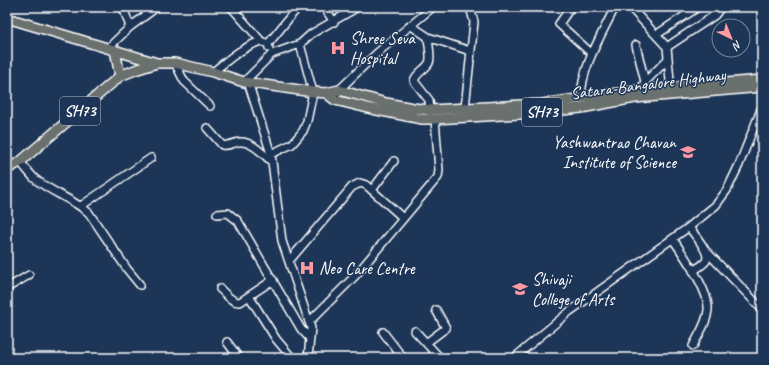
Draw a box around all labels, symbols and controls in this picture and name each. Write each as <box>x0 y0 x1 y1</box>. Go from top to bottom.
north arrow <box>711 18 751 58</box>
place label: Shree Seva Hospital <box>350 28 416 69</box>
text: N <box>729 38 745 54</box>
hospital icon: Shree Seva Hospital <box>329 39 347 57</box>
street label: Satara-Bangalore Highway <box>569 64 728 104</box>
road number: SH73 <box>60 97 100 125</box>
road number: SH73 <box>522 98 562 126</box>
place label: Yashwantrao Chavan Institute of Science <box>553 132 677 173</box>
school or university icon: Yashwantrao Chavan Institute of Science <box>679 143 697 161</box>
place label: Neo Care Centre <box>319 258 416 279</box>
hospital icon: Neo Care Centre <box>298 259 316 277</box>
place label: Shivaji College of Arts <box>532 269 616 310</box>
school or university icon: Shivaji College of Arts <box>511 280 529 298</box>

